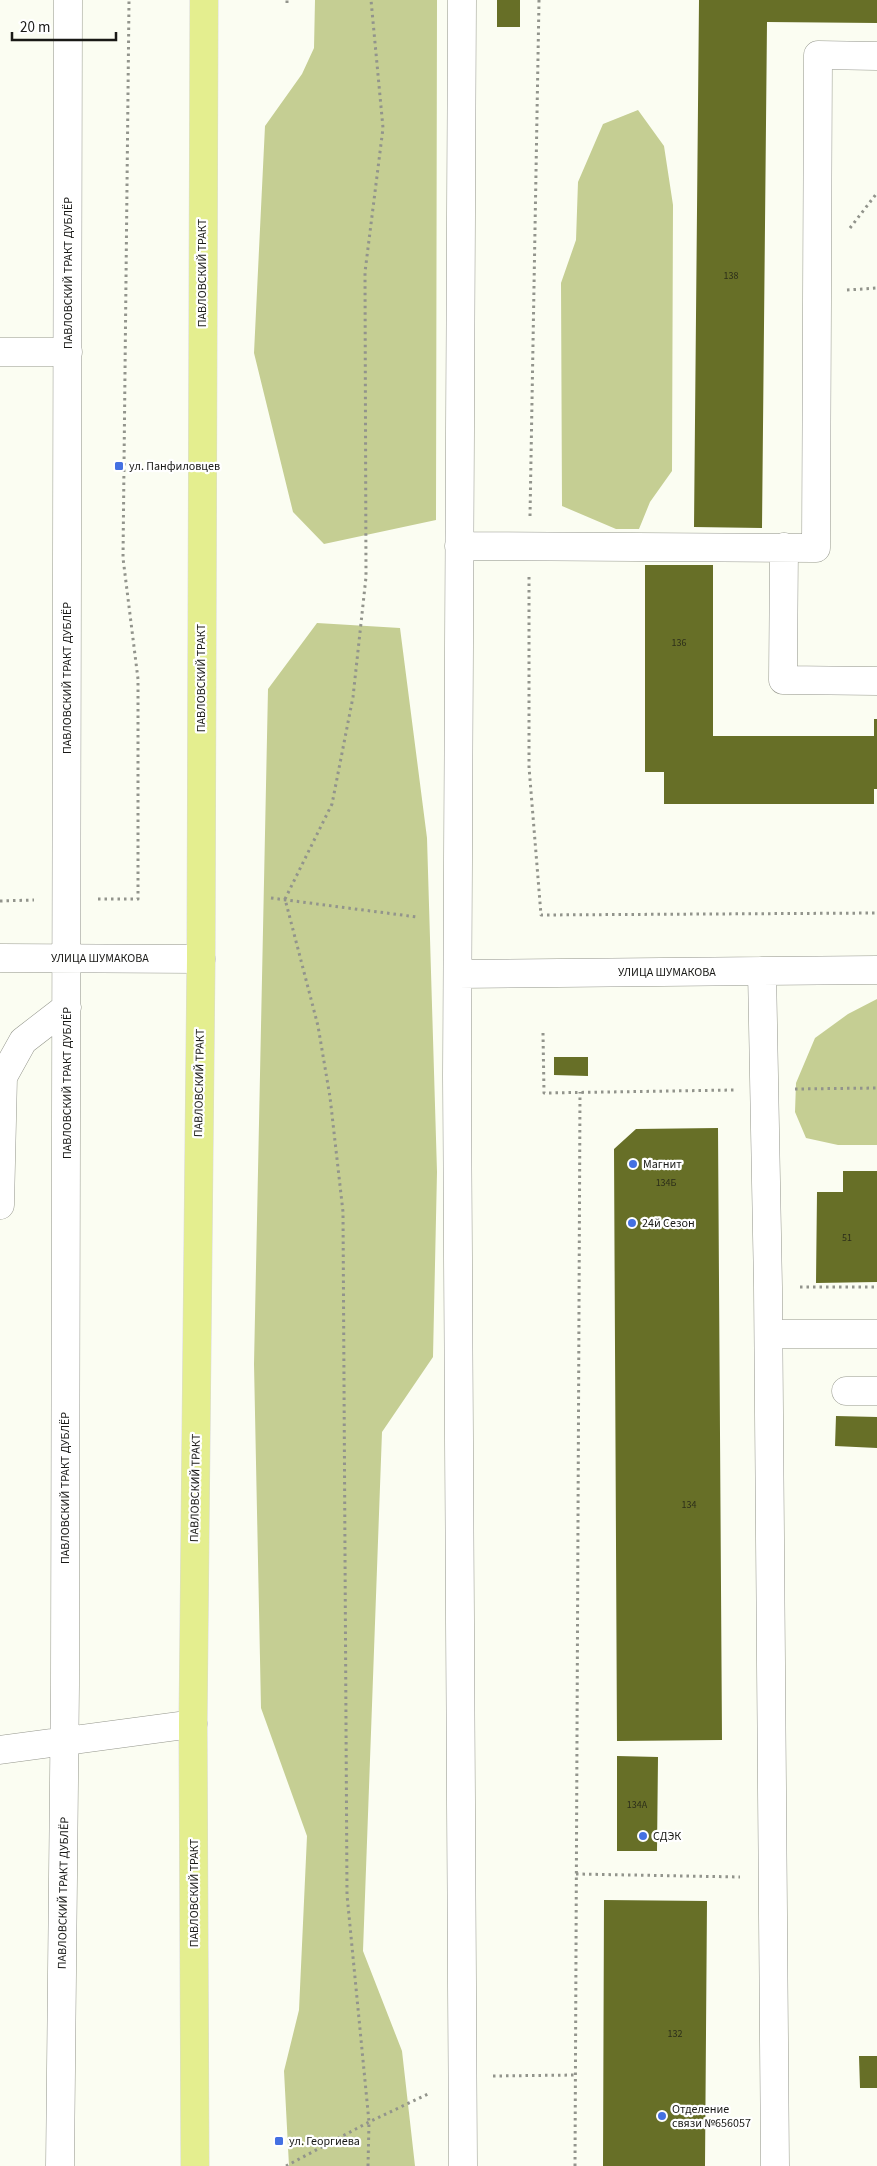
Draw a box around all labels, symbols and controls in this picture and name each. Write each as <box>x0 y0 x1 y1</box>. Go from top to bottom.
scale bar <box>12 10 116 42</box>
text: 20 m <box>20 17 50 38</box>
street label: ПАВЛОВСКИЙ ТРАКТ ДУБЛЁР <box>60 197 77 349</box>
street label: ПАВЛОВСКИЙ ТРАКТ <box>194 218 211 327</box>
house number: 138 <box>724 269 738 283</box>
place label: ул. Панфиловцев <box>129 458 220 475</box>
marker: ул. Панфиловцев <box>113 460 125 472</box>
street label: ПАВЛОВСКИЙ ТРАКТ ДУБЛЁР <box>59 602 76 754</box>
street label: ПАВЛОВСКИЙ ТРАКТ <box>193 623 210 732</box>
house number: 136 <box>672 636 686 650</box>
street label: УЛИЦА ШУМАКОВА <box>51 950 149 967</box>
street label: УЛИЦА ШУМАКОВА <box>618 964 716 981</box>
street label: ПАВЛОВСКИЙ ТРАКТ ДУБЛЁР <box>59 1007 76 1159</box>
street label: ПАВЛОВСКИЙ ТРАКТ <box>190 1028 209 1137</box>
place label: Магнит <box>643 1156 682 1173</box>
marker: Магнит <box>627 1158 639 1170</box>
house number: 134Б <box>656 1176 677 1190</box>
place label: 24й Сезон <box>642 1215 695 1232</box>
marker: 24й Сезон <box>626 1217 638 1229</box>
house number: 51 <box>842 1231 852 1245</box>
street label: ПАВЛОВСКИЙ ТРАКТ ДУБЛЁР <box>57 1412 74 1564</box>
street label: ПАВЛОВСКИЙ ТРАКТ <box>186 1433 205 1542</box>
house number: 134 <box>682 1498 696 1512</box>
house number: 134А <box>627 1798 648 1812</box>
street label: ПАВЛОВСКИЙ ТРАКТ ДУБЛЁР <box>54 1817 73 1969</box>
place label: СДЭК <box>653 1828 681 1845</box>
marker: СДЭК <box>637 1830 649 1842</box>
street label: ПАВЛОВСКИЙ ТРАКТ <box>186 1838 203 1947</box>
house number: 132 <box>668 2027 682 2041</box>
place label: Отделение связи №656057 <box>672 2101 751 2132</box>
marker: Отделение связи №656057 <box>656 2110 668 2122</box>
place label: ул. Георгиева <box>289 2133 360 2150</box>
marker: ул. Георгиева <box>273 2135 285 2147</box>

